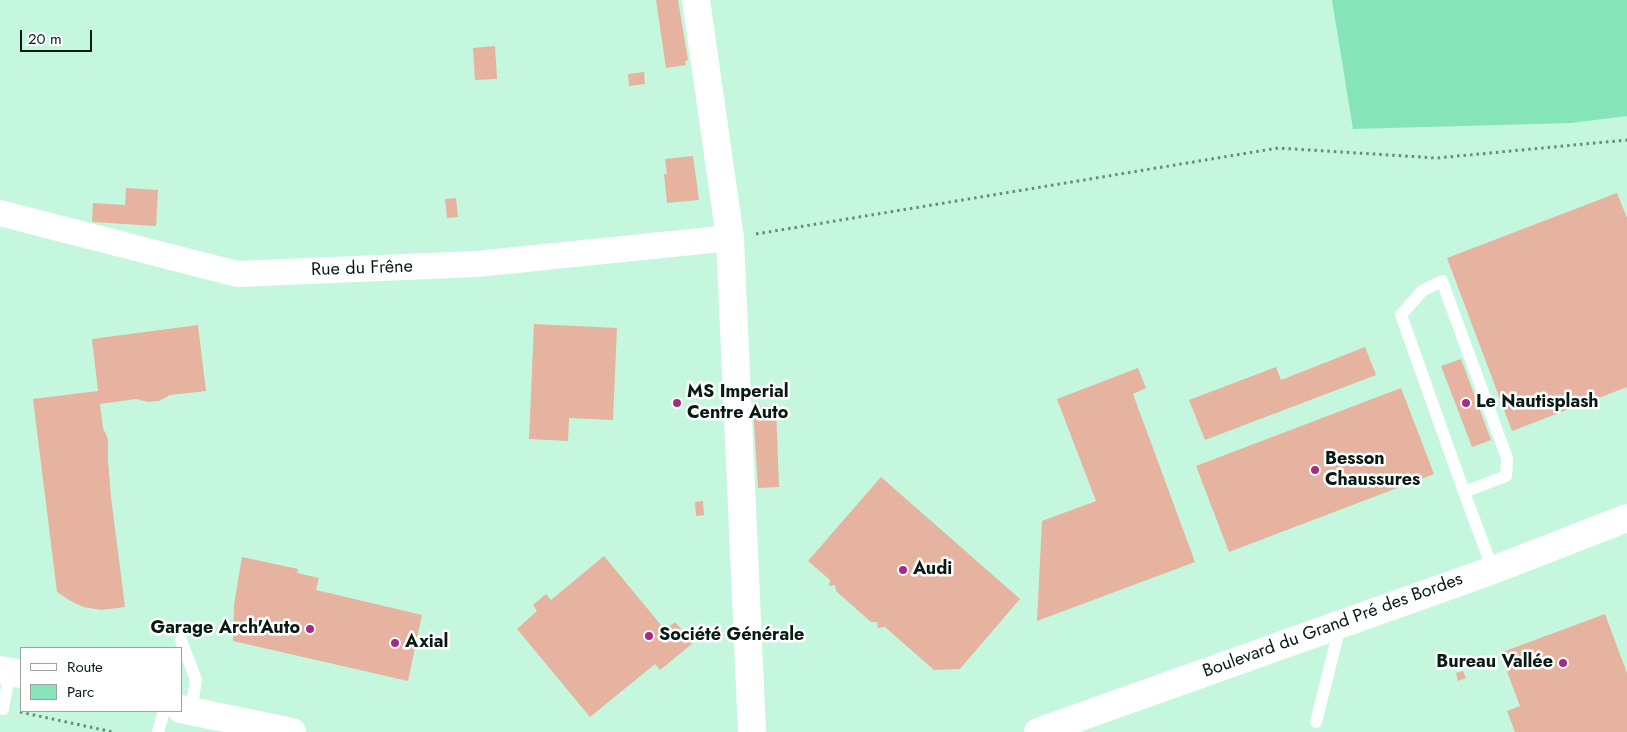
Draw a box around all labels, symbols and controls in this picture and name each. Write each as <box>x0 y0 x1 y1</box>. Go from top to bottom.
scale bar <box>22 20 95 52</box>
text: 20 m <box>28 28 62 50</box>
street label: Rue du Frêne <box>311 256 413 282</box>
place label: MS Imperial Centre Auto <box>687 382 789 424</box>
place label: Le Nautisplash <box>1476 392 1599 414</box>
marker: MS Imperial Centre Auto <box>671 397 683 409</box>
marker: Le Nautisplash <box>1460 397 1472 409</box>
place label: Besson Chaussures <box>1325 449 1420 492</box>
marker: Besson Chaussures <box>1309 464 1321 476</box>
place label: Audi <box>913 559 952 581</box>
marker: Audi <box>897 564 909 576</box>
street label: Boulevard du Grand Pré des Bordes <box>1200 569 1466 683</box>
place label: Garage Arch'Auto <box>151 618 300 640</box>
marker: Garage Arch'Auto <box>304 623 316 635</box>
place label: Société Générale <box>659 625 804 647</box>
marker: Société Générale <box>643 630 655 642</box>
place label: Axial <box>405 632 448 654</box>
marker: Axial <box>389 637 401 649</box>
legend <box>20 647 182 712</box>
place label: Bureau Vallée <box>1436 652 1553 674</box>
text: Route <box>67 656 103 678</box>
marker: Bureau Vallée <box>1557 657 1569 669</box>
text: Parc <box>67 681 94 703</box>

